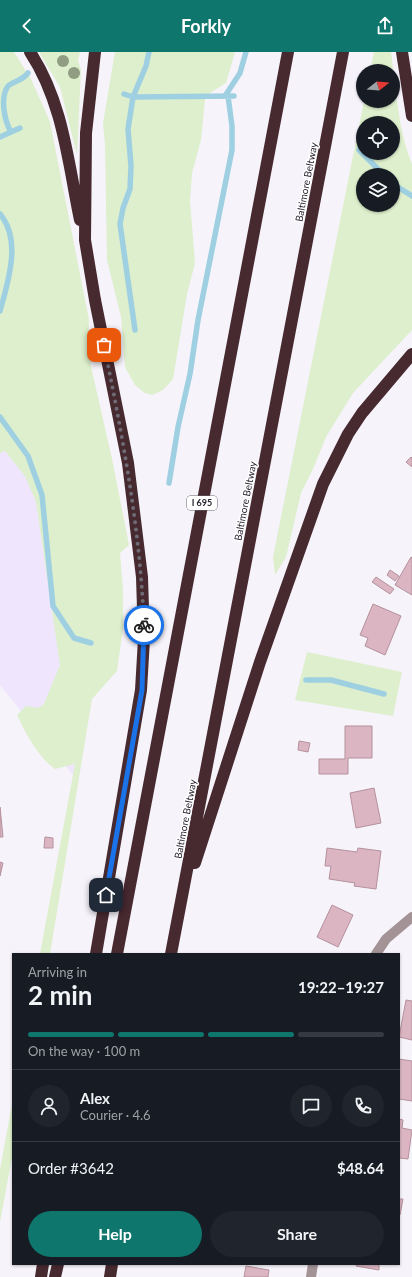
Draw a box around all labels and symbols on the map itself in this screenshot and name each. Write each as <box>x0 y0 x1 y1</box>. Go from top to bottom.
north arrow <box>356 64 400 108</box>
street label: Baltimore Beltway <box>292 141 320 223</box>
pin <box>87 328 121 362</box>
street label: Baltimore Beltway <box>231 460 259 542</box>
road number: I 695 <box>187 496 217 510</box>
courier <box>124 605 164 645</box>
street label: Baltimore Beltway <box>171 778 199 860</box>
pin <box>89 878 123 912</box>

